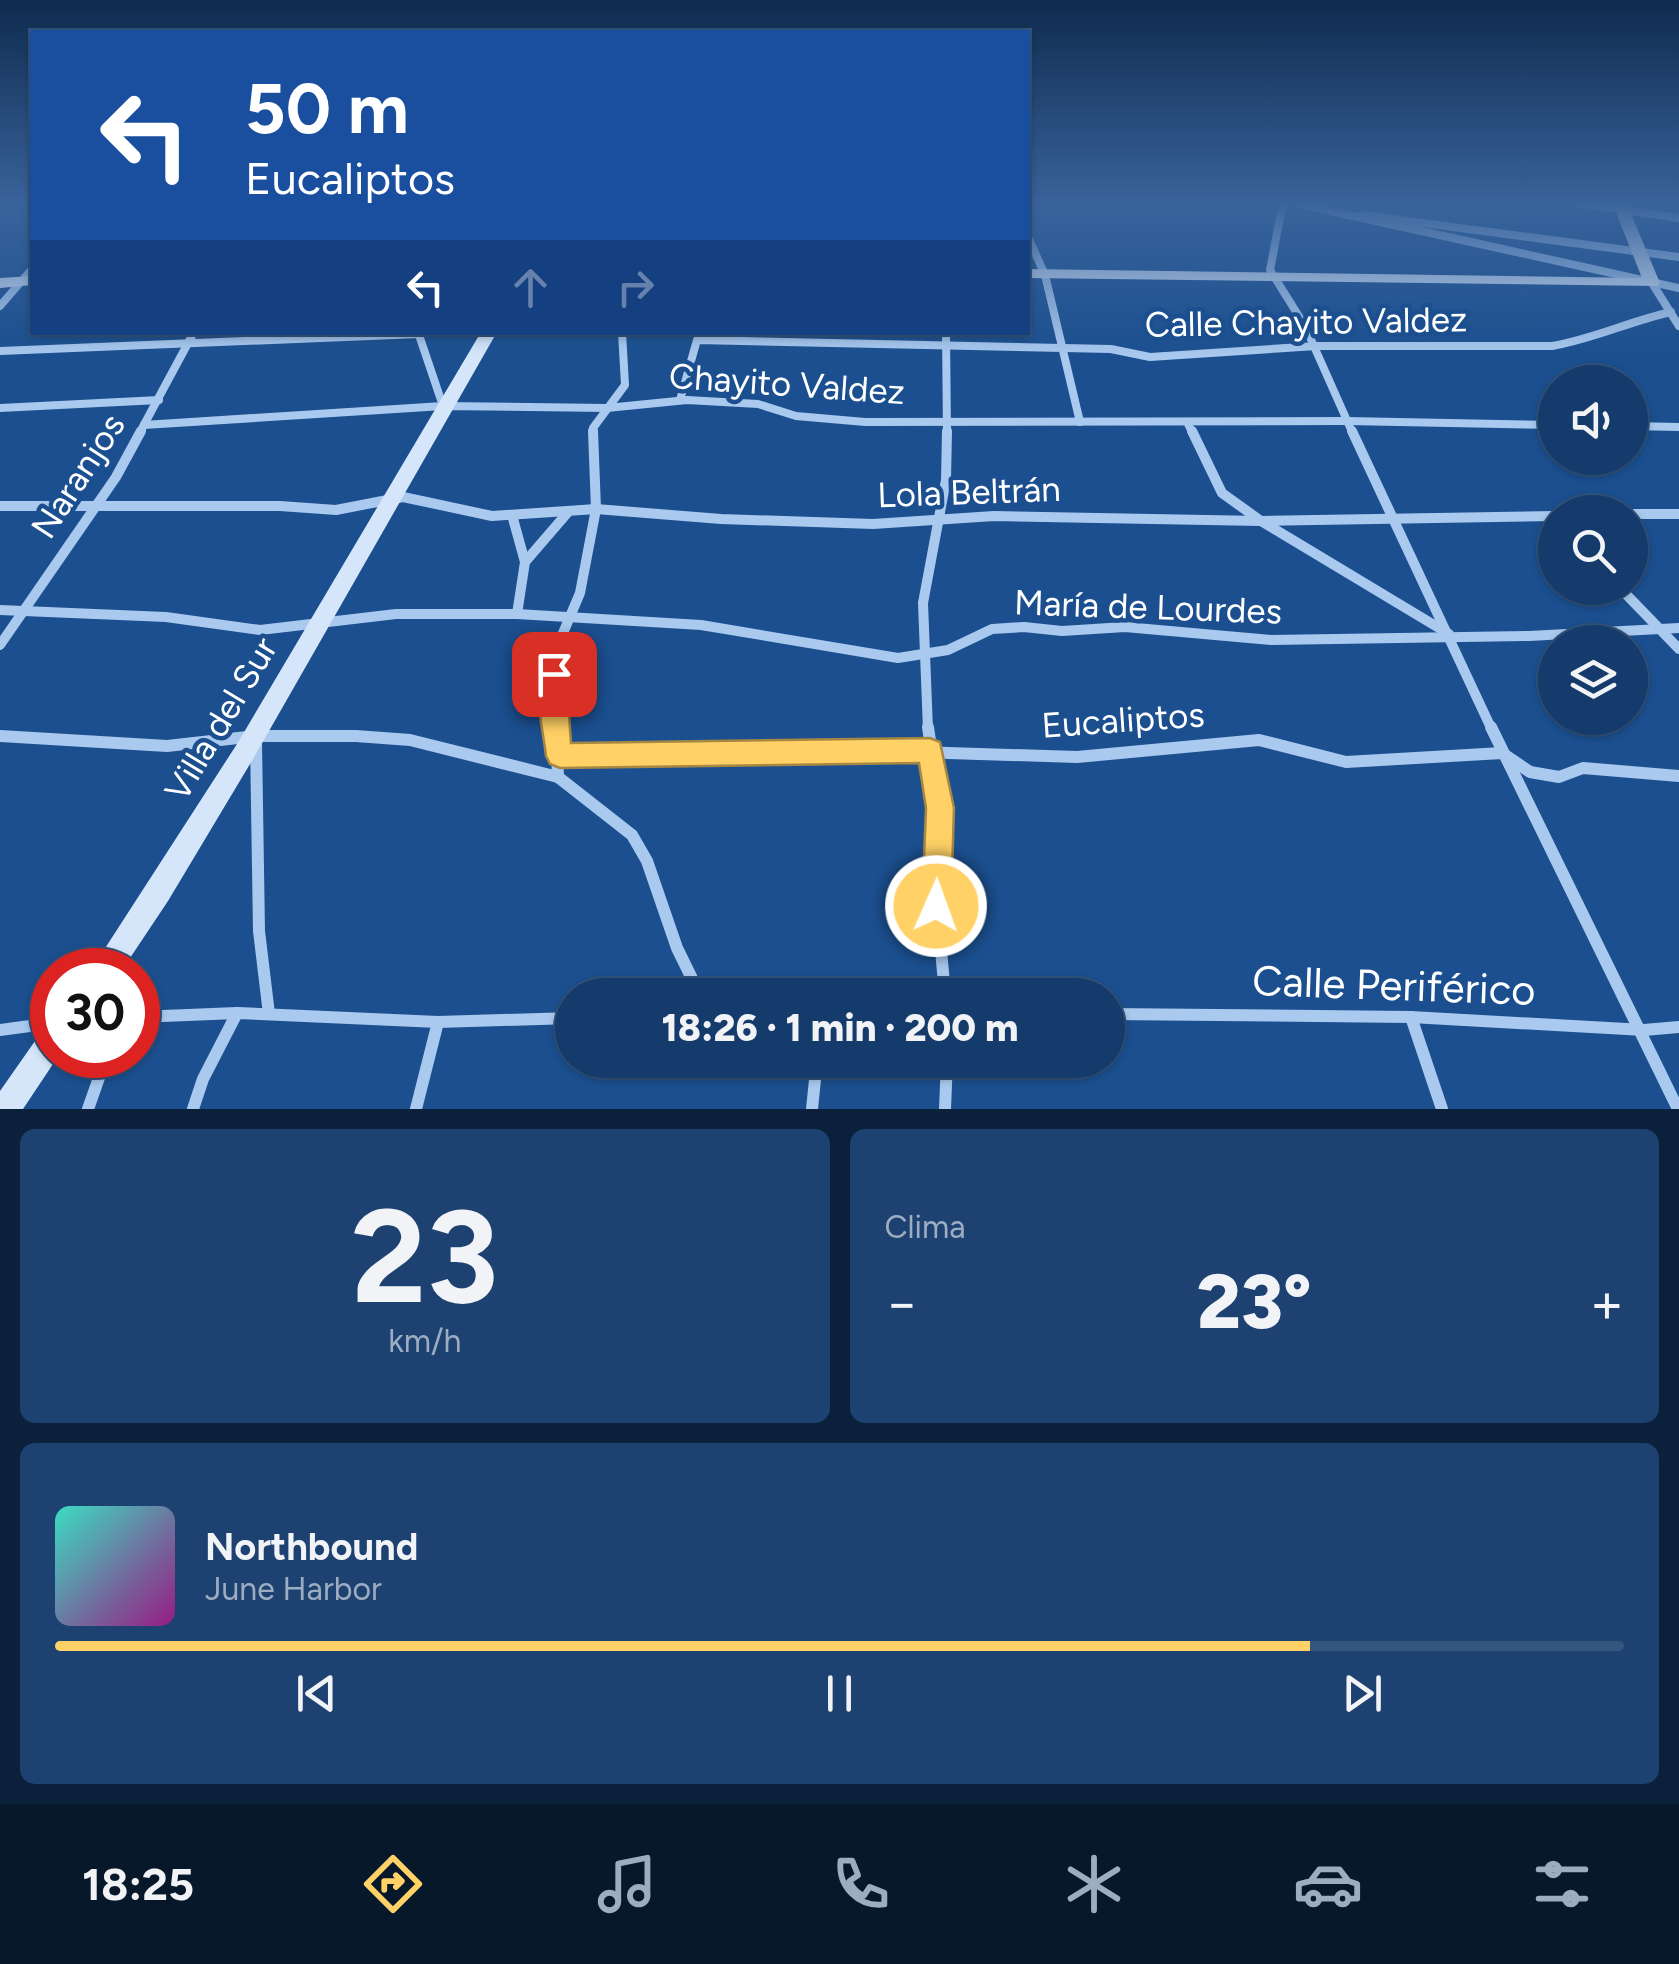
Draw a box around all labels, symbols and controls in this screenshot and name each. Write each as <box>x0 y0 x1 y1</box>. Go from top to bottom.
text: 50 m <box>245 66 409 151</box>
icon: left <box>80 70 210 200</box>
text: Eucaliptos <box>245 151 455 205</box>
icon: left <box>398 260 453 315</box>
icon: ahead <box>503 260 558 315</box>
icon: right <box>608 260 663 315</box>
street label: Calle Chayito Valdez <box>1144 298 1468 346</box>
street label: Chayito Valdez <box>668 355 906 413</box>
map controls <box>1538 365 1648 735</box>
button: sound <box>1538 365 1648 475</box>
street label: Naranjos <box>22 406 134 546</box>
street label: Lola Beltrán <box>877 468 1061 516</box>
button: search <box>1538 495 1648 605</box>
street label: María de Lourdes <box>1013 581 1283 633</box>
button: layers <box>1538 625 1648 735</box>
street label: Villa del Sur <box>156 630 286 808</box>
pin <box>512 632 597 717</box>
icon: arrive <box>527 647 582 702</box>
street label: Eucaliptos <box>1040 693 1206 747</box>
position arrow <box>884 854 988 958</box>
speed limit sign: 30 <box>30 948 160 1078</box>
street label: Calle Periférico <box>1251 955 1537 1016</box>
text: 18:26 · 1 min · 200 m <box>662 1005 1018 1051</box>
text: 23 <box>351 1179 499 1335</box>
text: Clima <box>885 1208 966 1246</box>
text: 23° <box>1197 1257 1312 1347</box>
text: − <box>885 1270 919 1336</box>
text: + <box>1590 1270 1624 1336</box>
text: km/h <box>388 1322 461 1360</box>
text: Northbound <box>205 1524 418 1570</box>
text: June Harbor <box>205 1570 382 1608</box>
icon: previous <box>289 1666 344 1721</box>
icon: pause <box>812 1666 867 1721</box>
icon: next <box>1335 1666 1390 1721</box>
icon: directions <box>358 1849 428 1919</box>
icon: music <box>592 1849 662 1919</box>
icon: phone <box>826 1849 896 1919</box>
icon: climate <box>1059 1849 1129 1919</box>
icon: car <box>1293 1849 1363 1919</box>
icon: filters <box>1527 1849 1597 1919</box>
text: 18:25 <box>82 1857 194 1911</box>

